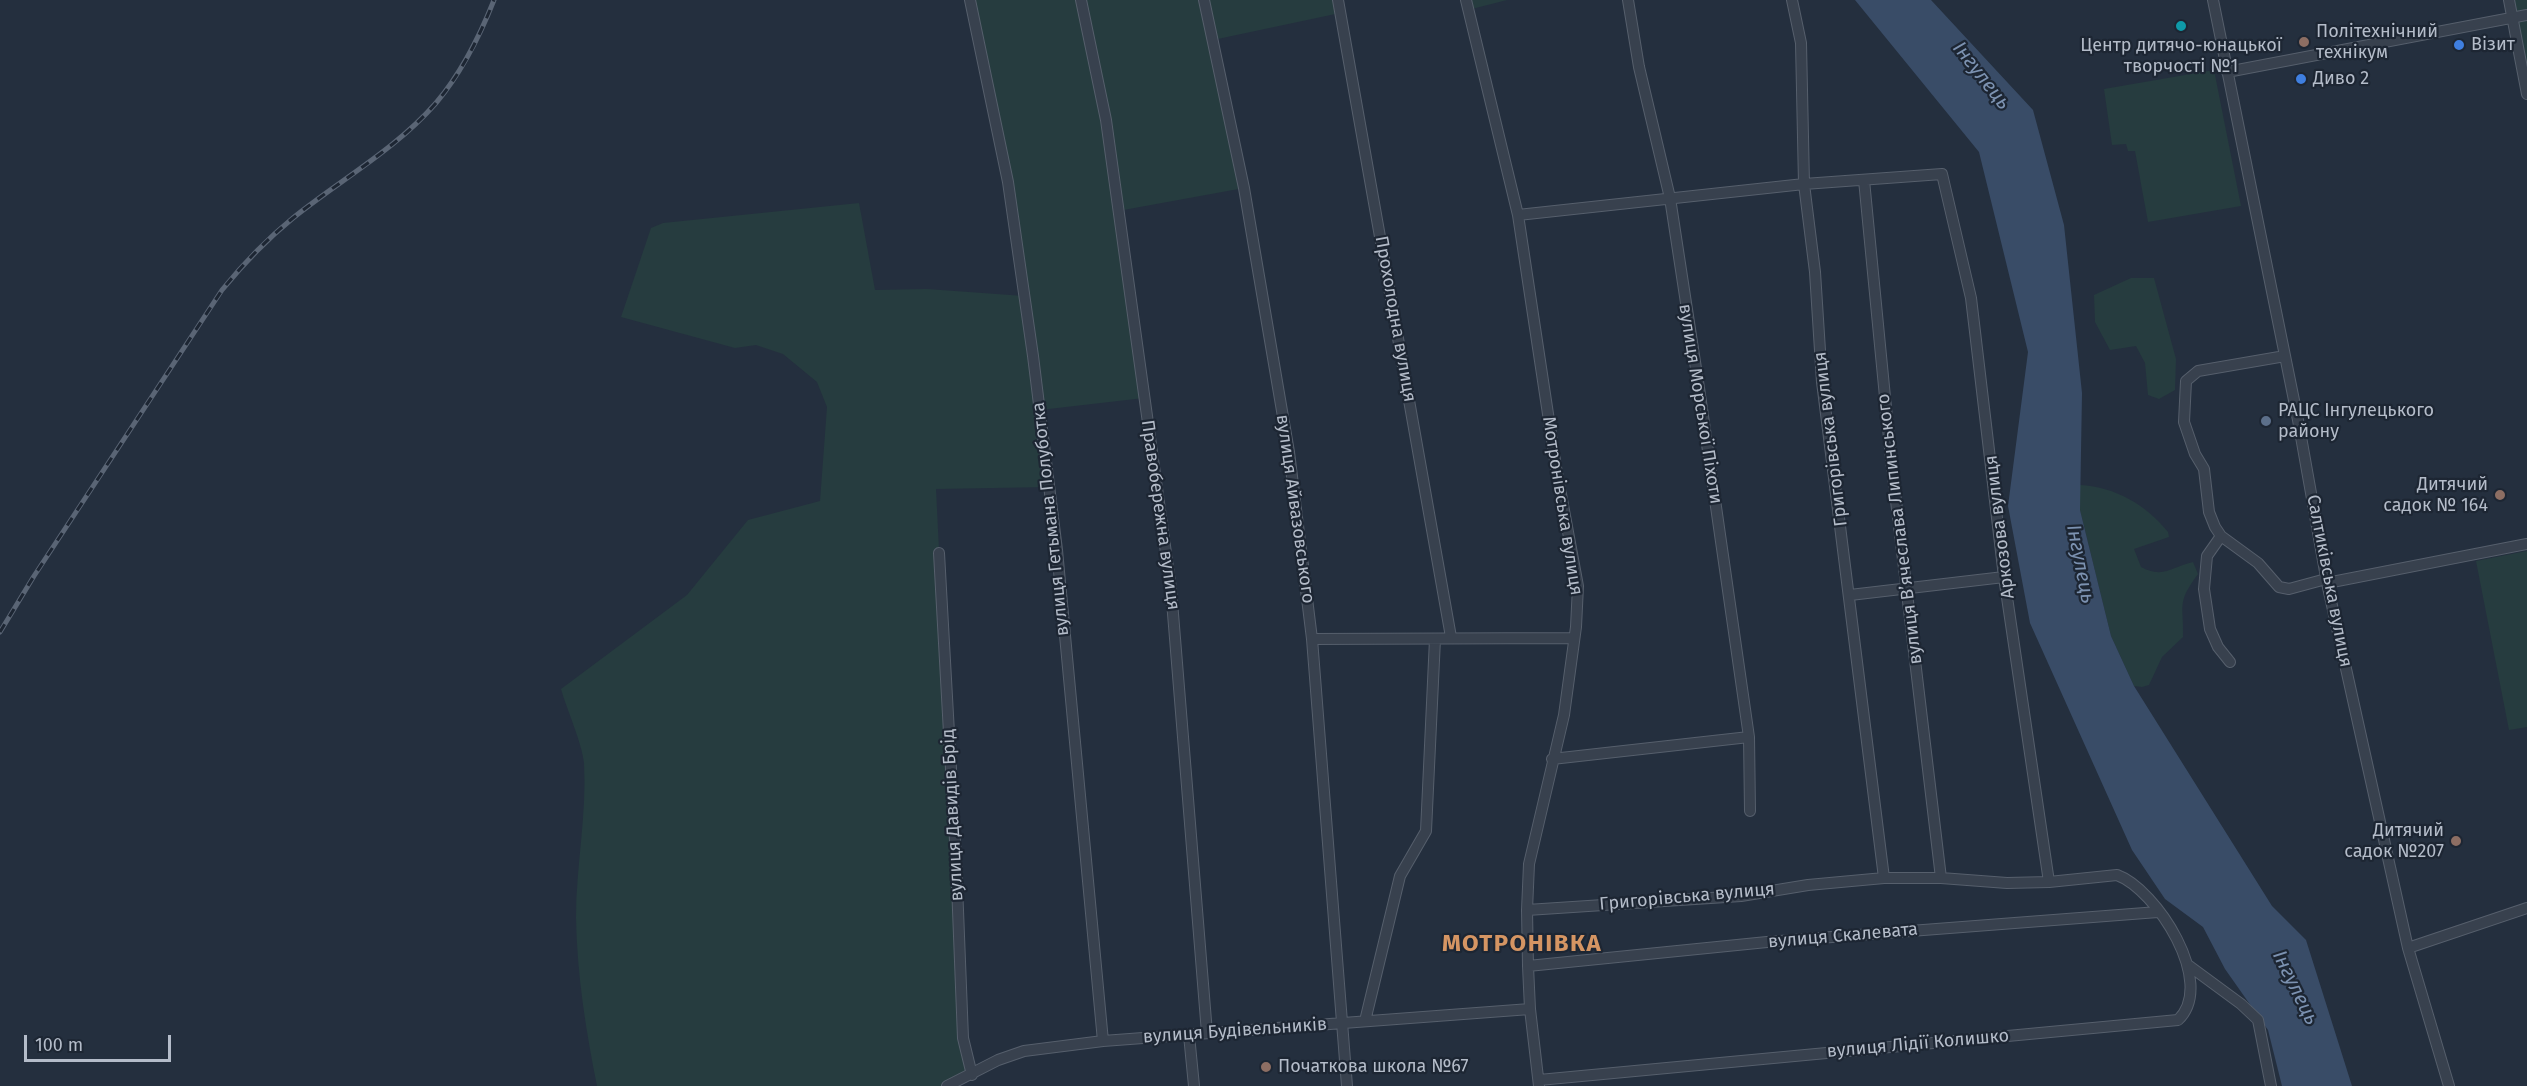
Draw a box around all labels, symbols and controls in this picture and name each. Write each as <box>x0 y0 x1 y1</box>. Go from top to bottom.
marker: Центр дитячо-юнацької творчості №1 <box>2174 19 2188 33</box>
place label: Політехнічний технікум <box>2316 21 2438 63</box>
place label: Візит <box>2471 34 2515 56</box>
place label: Центр дитячо-юнацької творчості №1 <box>2080 35 2282 78</box>
marker: Політехнічний технікум <box>2297 35 2311 49</box>
water label: Інгулець <box>1947 37 2015 115</box>
marker: Візит <box>2452 38 2466 52</box>
place label: Диво 2 <box>2313 68 2369 90</box>
marker: Диво 2 <box>2294 72 2308 86</box>
street label: Прохолодна вулиця <box>1370 234 1420 404</box>
street label: вулиця Морської Піхоти <box>1674 302 1726 506</box>
street label: Григорівська вулиця <box>1810 350 1852 528</box>
street label: вулиця В’ячеслава Липинського <box>1873 392 1927 666</box>
place label: РАЦС Інгулецького району <box>2278 400 2434 442</box>
street label: вулиця Гетьмана Полуботка <box>1028 401 1074 637</box>
street label: вулиця Айвазовського <box>1271 413 1319 605</box>
marker: РАЦС Інгулецького району <box>2259 414 2273 428</box>
street label: Мотронівська вулиця <box>1537 415 1587 597</box>
street label: Правобережна вулиця <box>1136 418 1184 612</box>
street label: Аркозова вулиця <box>1980 454 2020 600</box>
place label: Дитячий садок № 164 <box>2383 474 2488 516</box>
marker: Дитячий садок № 164 <box>2493 488 2507 502</box>
street label: Салтиківська вулиця <box>2302 493 2356 669</box>
water label: Інгулець <box>2061 523 2099 605</box>
street label: вулиця Давидів Брід <box>938 728 968 902</box>
place label: Дитячий садок №207 <box>2344 820 2444 862</box>
marker: Дитячий садок №207 <box>2449 834 2463 848</box>
street label: Григорівська вулиця <box>1598 879 1776 915</box>
street label: вулиця Скалевата <box>1767 919 1919 953</box>
district label: МОТРОНІВКА <box>1442 930 1602 958</box>
water label: Інгулець <box>2267 947 2323 1029</box>
street label: вулиця Будівельників <box>1142 1014 1328 1048</box>
scale bar <box>27 1023 174 1061</box>
street label: вулиця Лідії Колишко <box>1826 1025 2010 1063</box>
text: 100 m <box>35 1034 83 1056</box>
place label: Початкова школа №67 <box>1278 1056 1468 1078</box>
marker: Початкова школа №67 <box>1259 1060 1273 1074</box>

